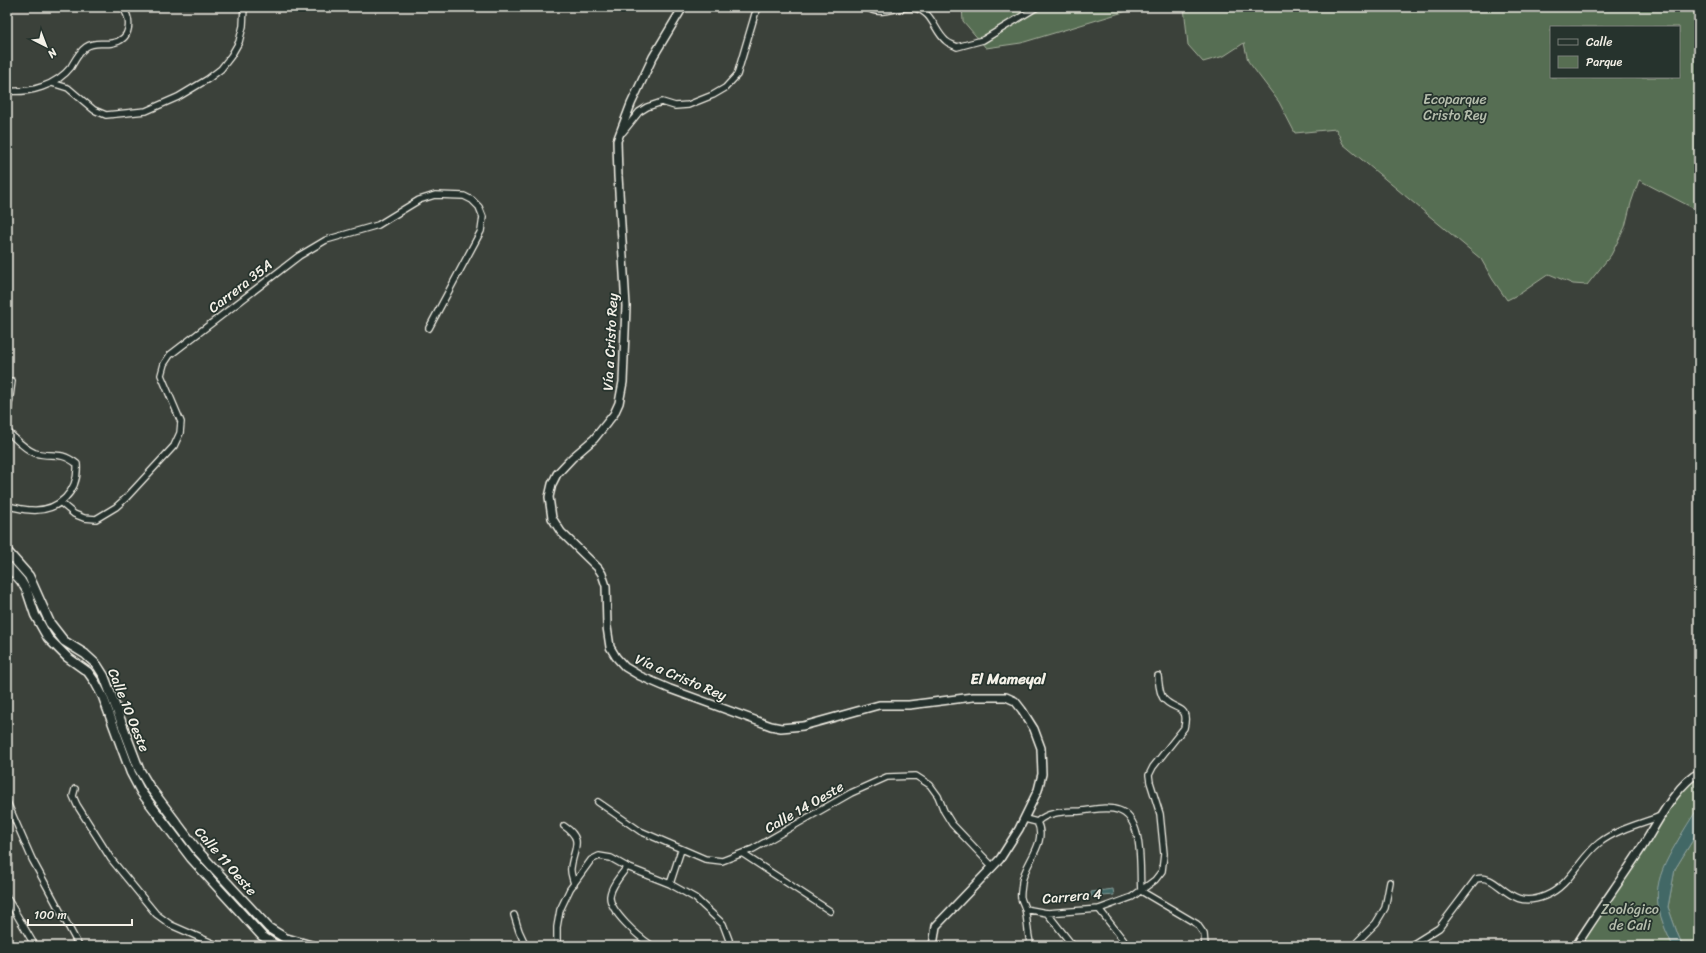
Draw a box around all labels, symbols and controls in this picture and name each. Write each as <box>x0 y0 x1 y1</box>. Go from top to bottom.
north arrow <box>26 26 66 66</box>
legend <box>1550 26 1680 78</box>
text: Calle <box>1586 31 1613 53</box>
text: N <box>43 43 62 63</box>
text: Parque <box>1586 51 1623 73</box>
park label: Ecoparque Cristo Rey <box>1423 87 1488 128</box>
street label: Carrera 35A <box>203 253 278 320</box>
street label: Vía a Cristo Rey <box>595 292 626 391</box>
street label: Vía a Cristo Rey <box>631 647 731 708</box>
street label: Calle 10 Oeste <box>100 664 157 756</box>
district label: El Mameyal <box>971 666 1046 692</box>
street label: Calle 14 Oeste <box>760 774 849 840</box>
street label: Calle 11 Oeste <box>188 821 263 902</box>
street label: Carrera 4 <box>1041 881 1103 912</box>
park label: Zoológico de Cali <box>1601 897 1659 938</box>
scale bar <box>28 901 132 927</box>
text: 100 m <box>34 904 67 926</box>

